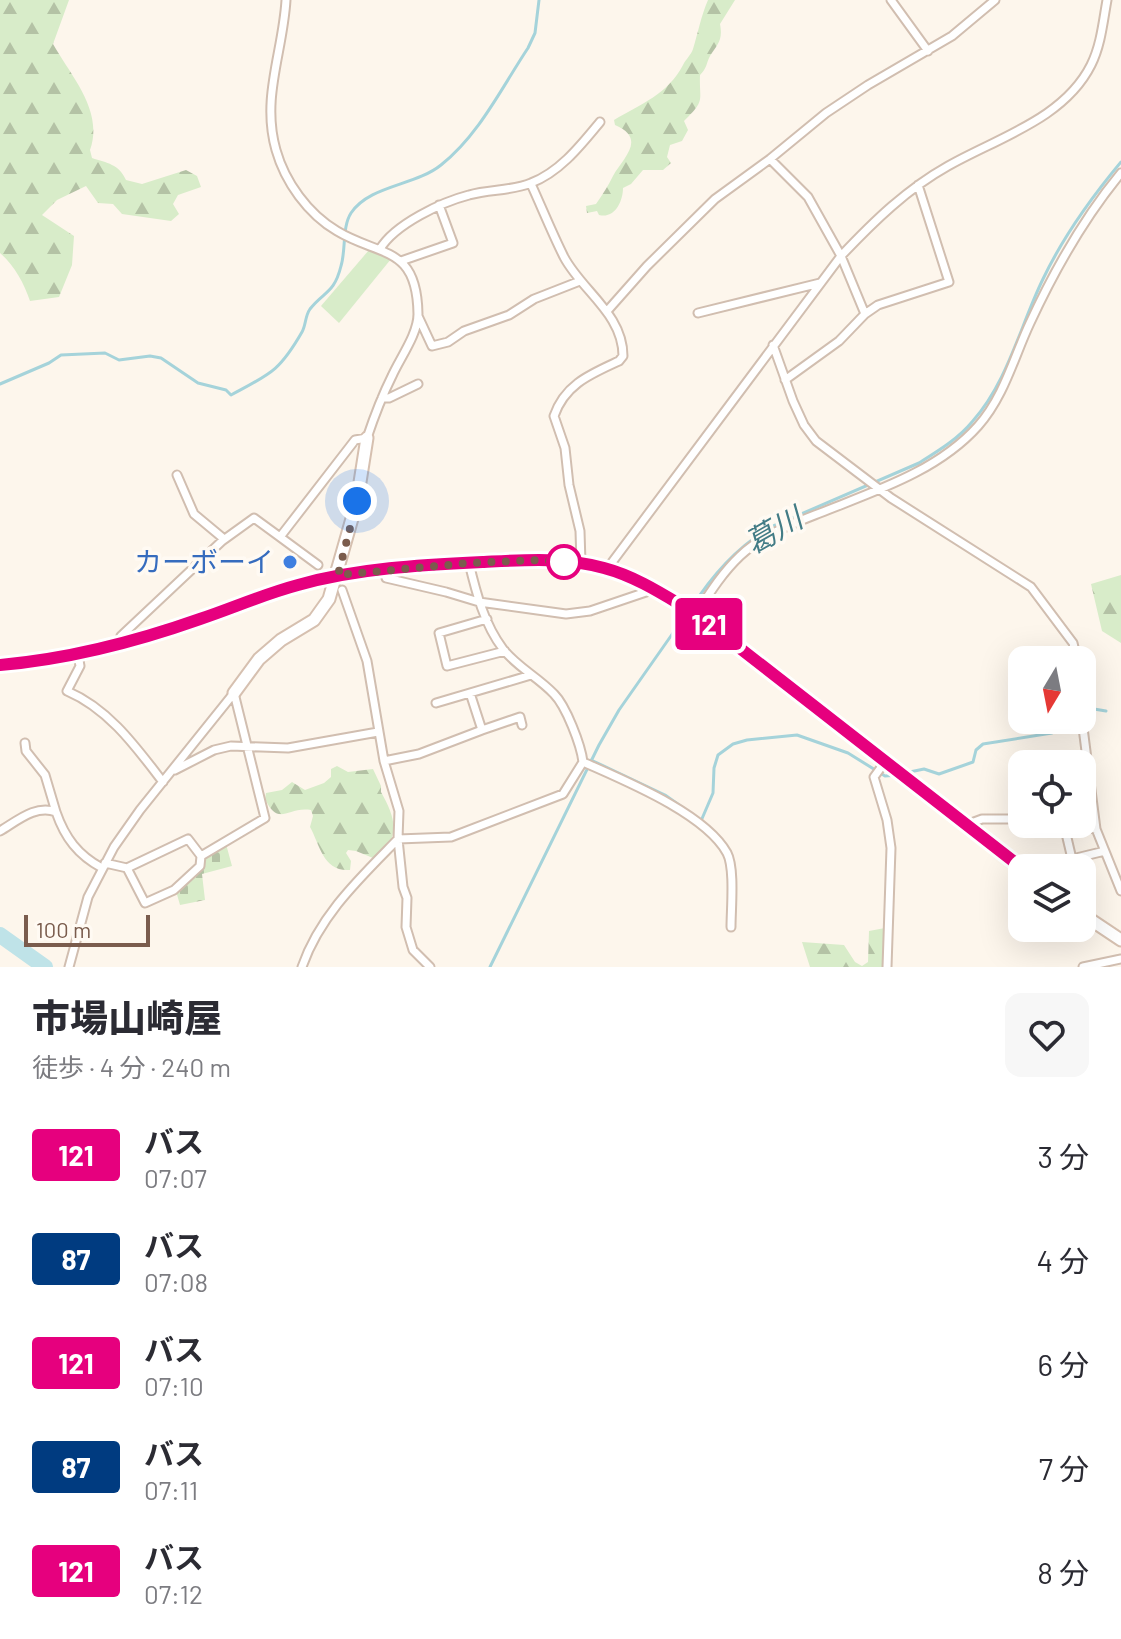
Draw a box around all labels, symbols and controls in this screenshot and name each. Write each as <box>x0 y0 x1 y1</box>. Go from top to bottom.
your location <box>337 481 377 521</box>
water label: 葛川 <box>738 497 811 560</box>
place label: カーボーイ <box>134 544 274 578</box>
unlabelled marker <box>547 545 581 579</box>
marker: カーボーイ <box>281 553 299 571</box>
line badge: 121 <box>663 598 755 650</box>
text: 121 <box>691 607 727 641</box>
north arrow <box>1008 646 1096 734</box>
map controls <box>1008 646 1096 942</box>
button: locate <box>1008 750 1096 838</box>
button: layers <box>1008 854 1096 942</box>
scale bar <box>24 911 150 947</box>
text: 100 m <box>36 916 91 942</box>
button: heart <box>1005 993 1089 1077</box>
text: 市場山崎屋 <box>32 994 222 1040</box>
text: 徒歩 · 4 分 · 240 m <box>32 1051 231 1082</box>
text: バス <box>144 1123 204 1159</box>
text: 121 <box>58 1138 94 1172</box>
text: 3 分 <box>1038 1138 1089 1174</box>
text: 07:07 <box>144 1162 207 1193</box>
text: バス <box>144 1227 204 1263</box>
text: 87 <box>61 1242 91 1276</box>
text: 4 分 <box>1036 1242 1089 1278</box>
text: 07:08 <box>144 1266 208 1297</box>
text: バス <box>144 1331 204 1367</box>
text: 121 <box>58 1346 94 1380</box>
text: 6 分 <box>1038 1346 1089 1382</box>
text: 07:10 <box>144 1370 204 1401</box>
text: バス <box>144 1435 204 1471</box>
text: 87 <box>61 1450 91 1484</box>
text: 7 分 <box>1039 1450 1089 1486</box>
text: 07:11 <box>144 1474 198 1505</box>
text: バス <box>144 1539 204 1575</box>
text: 121 <box>58 1554 94 1588</box>
text: 8 分 <box>1037 1554 1089 1590</box>
text: 07:12 <box>144 1578 203 1609</box>

